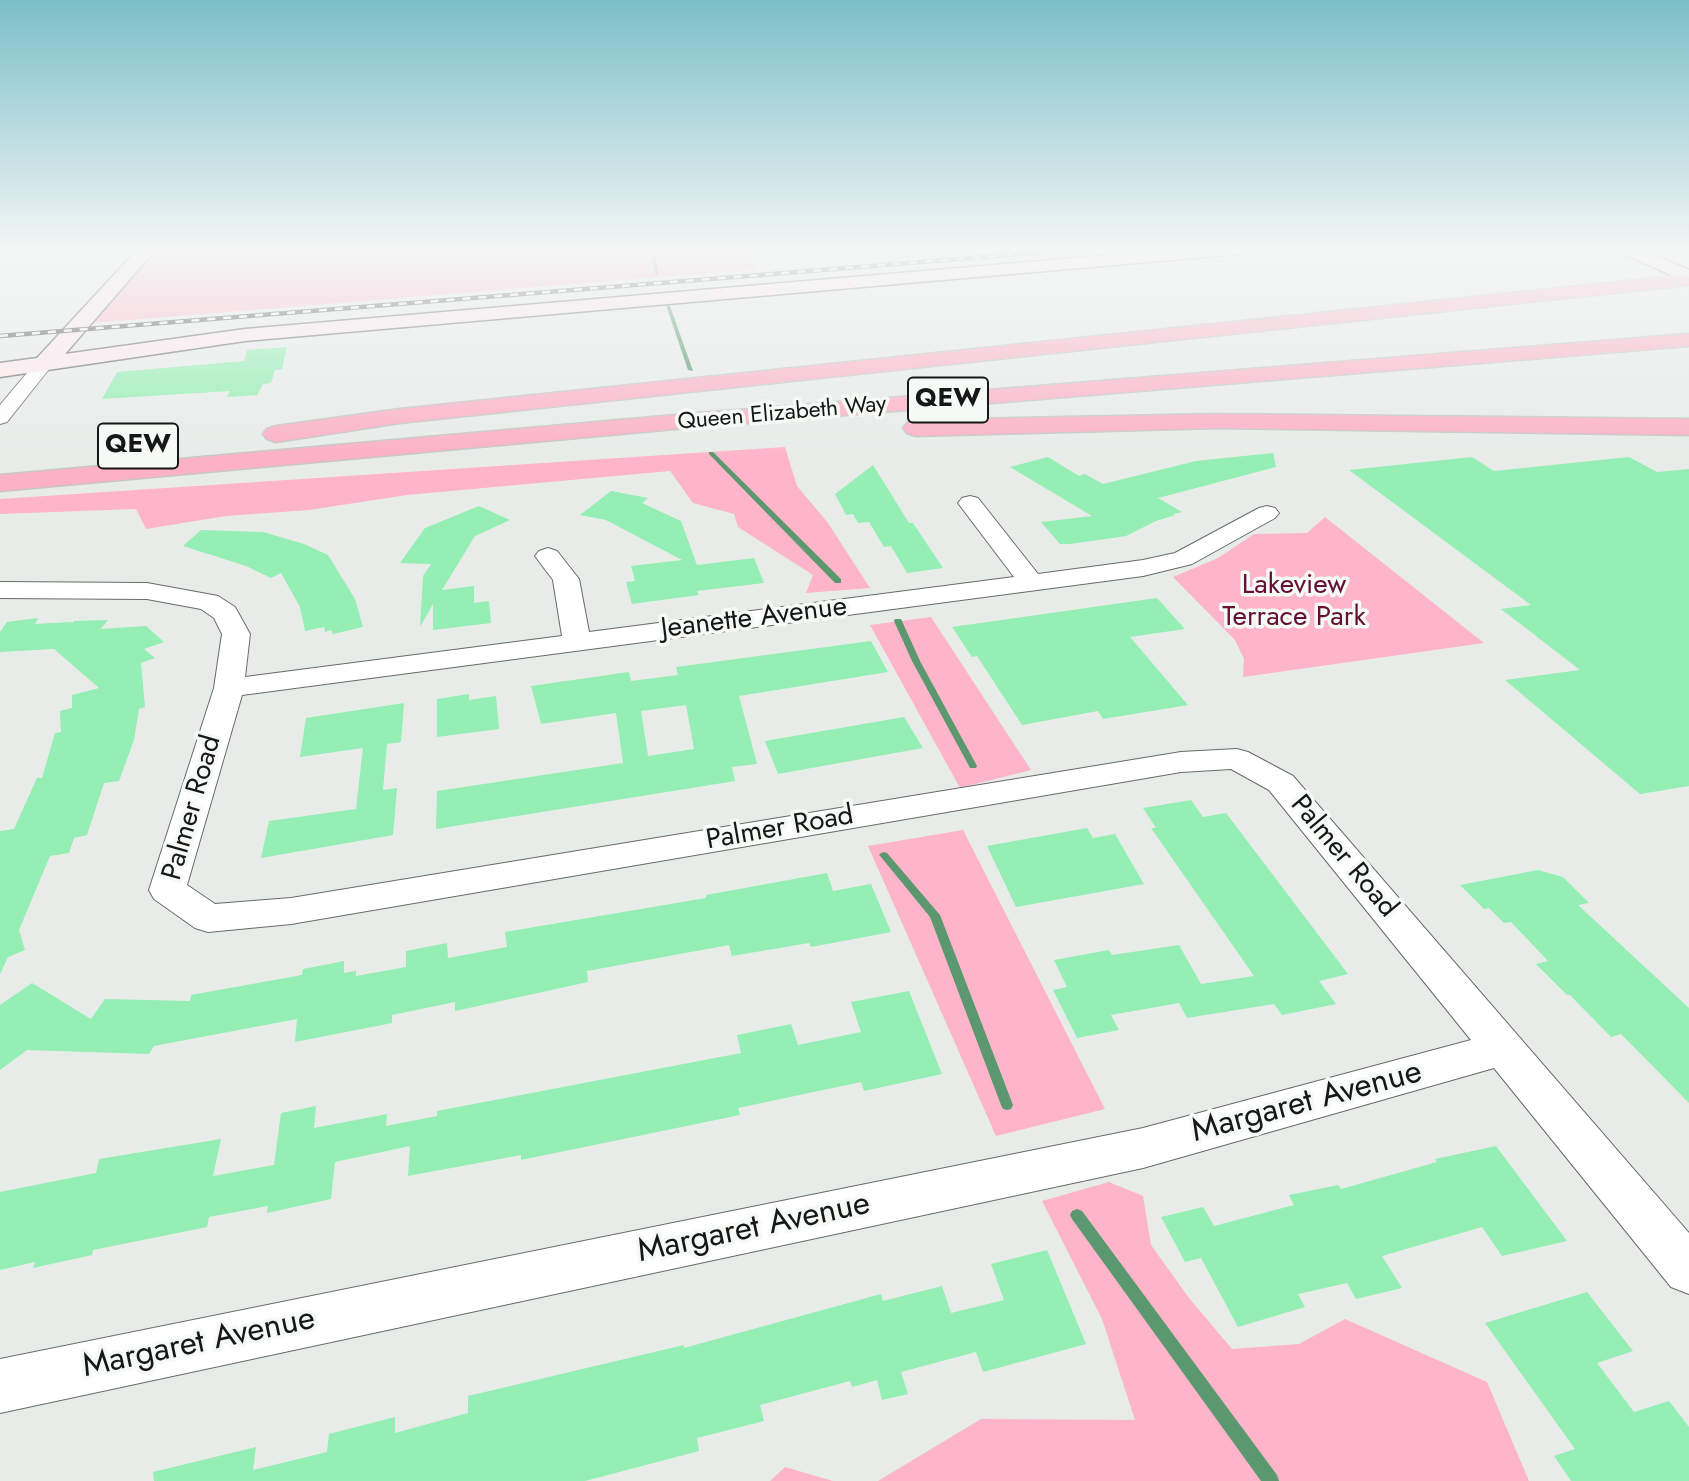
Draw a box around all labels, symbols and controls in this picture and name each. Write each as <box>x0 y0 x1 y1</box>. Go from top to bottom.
road number: QEW <box>908 378 988 422</box>
street label: Queen Elizabeth Way <box>676 391 888 437</box>
road number: QEW <box>98 424 178 468</box>
park label: Lakeview Terrace Park <box>1222 569 1366 635</box>
street label: Jeanette Avenue <box>659 591 849 647</box>
street label: Palmer Road <box>156 732 230 884</box>
street label: Palmer Road <box>1282 789 1404 925</box>
street label: Palmer Road <box>704 800 856 858</box>
street label: Margaret Avenue <box>1188 1053 1426 1153</box>
street label: Margaret Avenue <box>634 1185 874 1273</box>
street label: Margaret Avenue <box>79 1300 319 1388</box>

